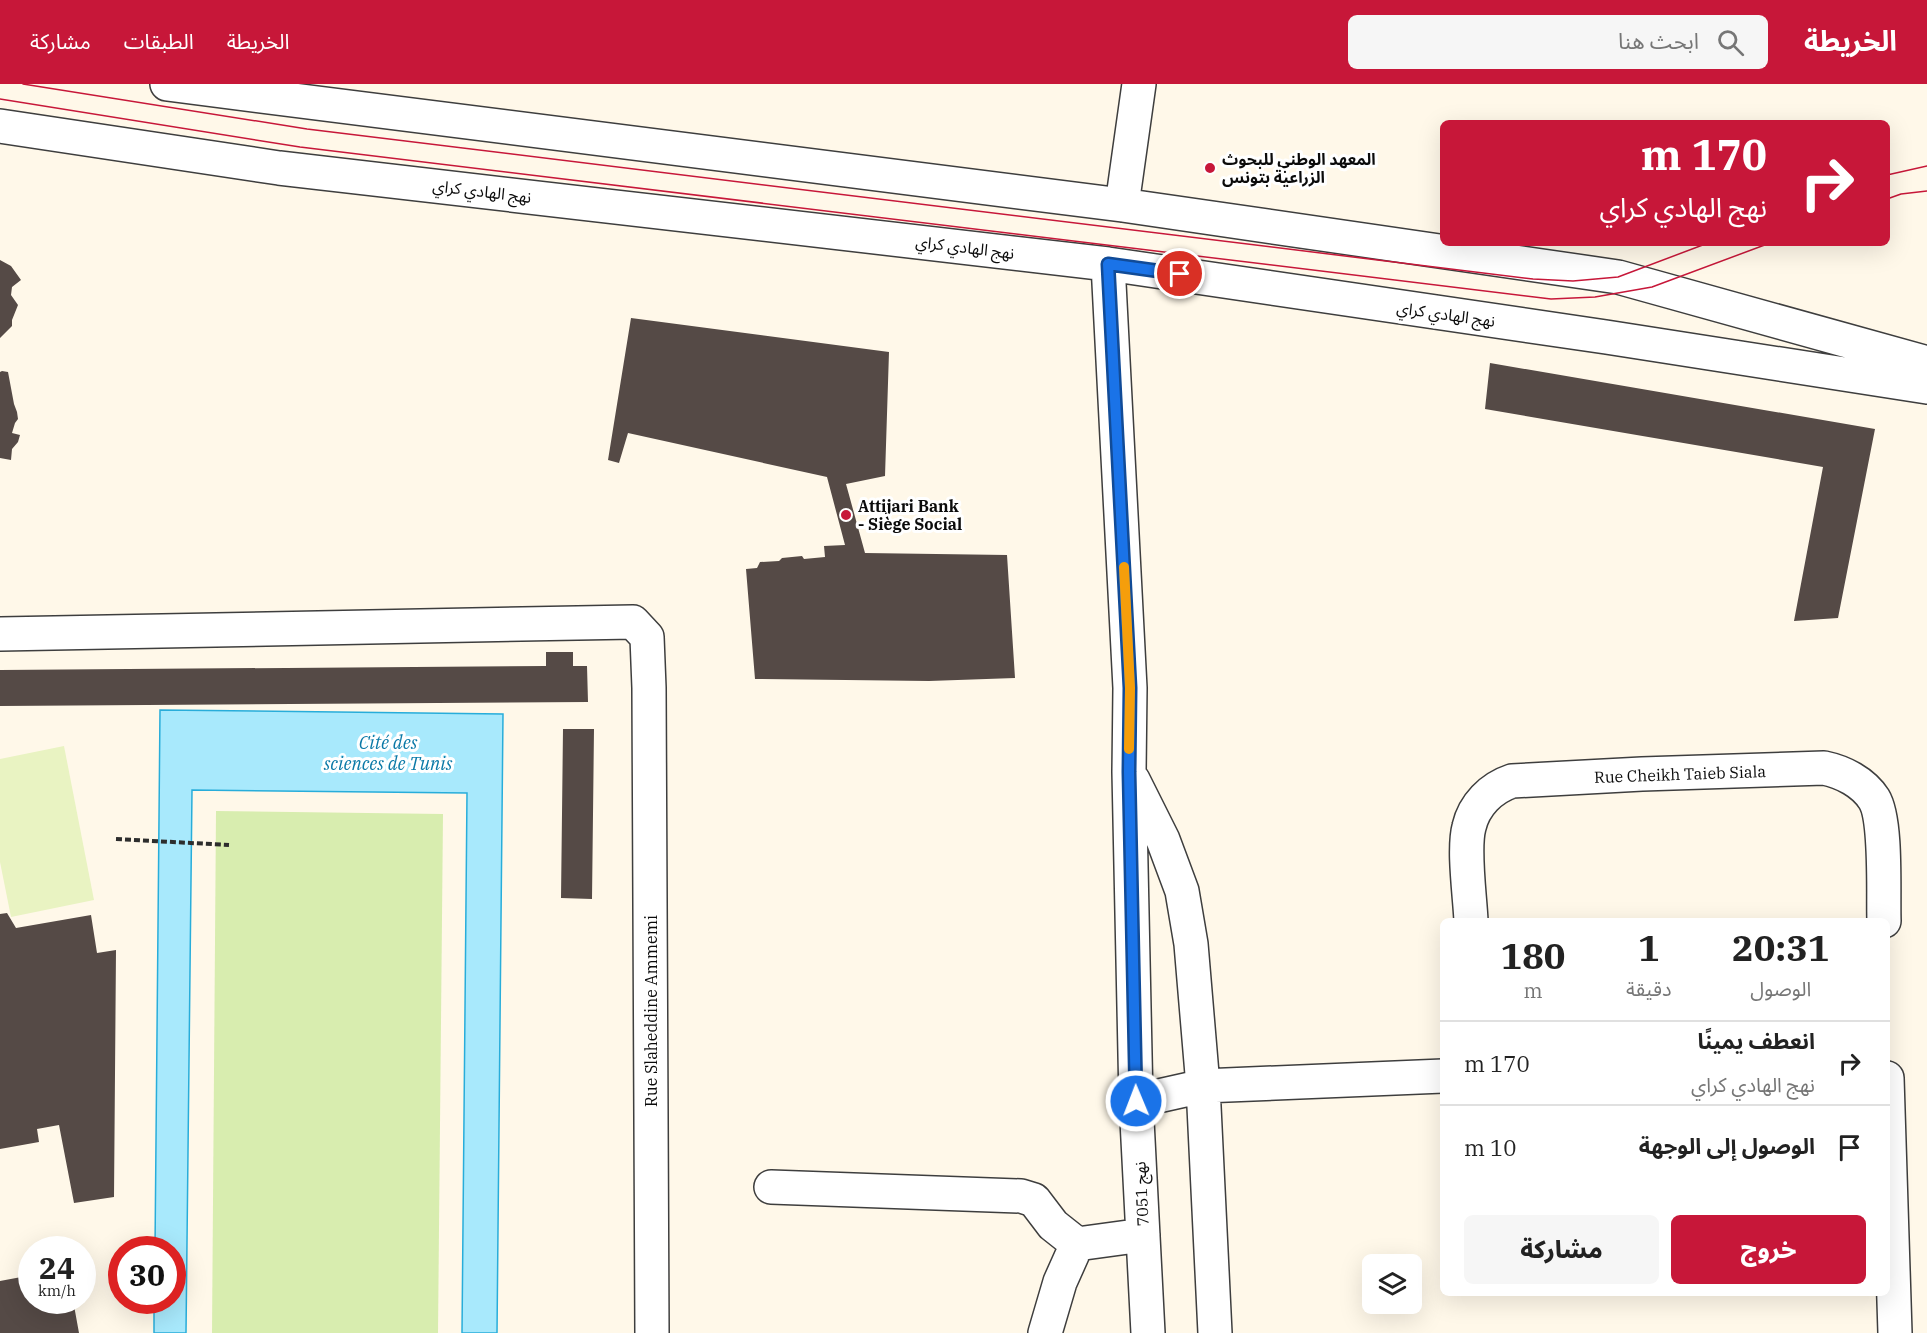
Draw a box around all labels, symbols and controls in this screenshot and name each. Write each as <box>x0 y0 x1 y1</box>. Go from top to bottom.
search box <box>1348 15 1768 69</box>
text: الخريطة <box>1804 22 1897 59</box>
text: ابحث هنا <box>1618 26 1699 55</box>
icon: search <box>1714 26 1747 59</box>
text: مشاركة <box>30 27 91 55</box>
text: الطبقات <box>124 27 194 55</box>
text: الخريطة <box>227 27 290 55</box>
text: 170 m <box>1641 127 1767 182</box>
icon: right <box>1788 144 1866 222</box>
place label: المعهد الوطني للبحوث الزراعية بتونس <box>1222 149 1376 187</box>
marker: المعهد الوطني للبحوث الزراعية بتونس <box>1203 161 1217 175</box>
street label: نهج الهادي كراي <box>431 175 532 210</box>
text: نهج الهادي كراي <box>1600 189 1767 224</box>
street label: نهج الهادي كراي <box>914 231 1015 266</box>
pin <box>1154 248 1205 299</box>
icon: arrive <box>1163 257 1196 290</box>
street label: نهج الهادي كراي <box>1395 297 1497 334</box>
place label: Attijari Bank - Siège Social <box>858 496 962 534</box>
marker: Attijari Bank - Siège Social <box>839 508 853 522</box>
water label: Cité des sciences de Tunis <box>324 731 453 775</box>
street label: Rue Cheikh Taieb Siala <box>1594 761 1767 787</box>
street label: Rue Slaheddine Ammemi <box>641 915 661 1107</box>
text: 1 <box>1638 924 1660 971</box>
text: 20:31 <box>1732 924 1829 971</box>
text: 180 <box>1501 932 1565 979</box>
text: دقيقة <box>1626 975 1672 1002</box>
text: الوصول <box>1750 975 1811 1002</box>
text: m <box>1523 977 1543 1004</box>
text: انعطف يمينًا <box>1697 1026 1815 1055</box>
icon: right <box>1833 1047 1866 1080</box>
text: 170 m <box>1464 1049 1530 1078</box>
position arrow <box>1104 1069 1168 1133</box>
text: نهج الهادي كراي <box>1691 1071 1815 1098</box>
text: الوصول إلى الوجهة <box>1639 1131 1815 1160</box>
icon: arrive <box>1833 1131 1866 1164</box>
text: 10 m <box>1464 1133 1516 1162</box>
street label: نهج 7051 <box>1129 1161 1156 1227</box>
button: مشاركة <box>1464 1215 1659 1284</box>
button: خروج <box>1671 1215 1866 1284</box>
speed limit sign: 30 <box>108 1236 186 1314</box>
text: 24 <box>39 1248 75 1287</box>
map controls <box>1362 1254 1422 1314</box>
button: layers <box>1362 1254 1422 1314</box>
text: km/h <box>38 1281 76 1300</box>

